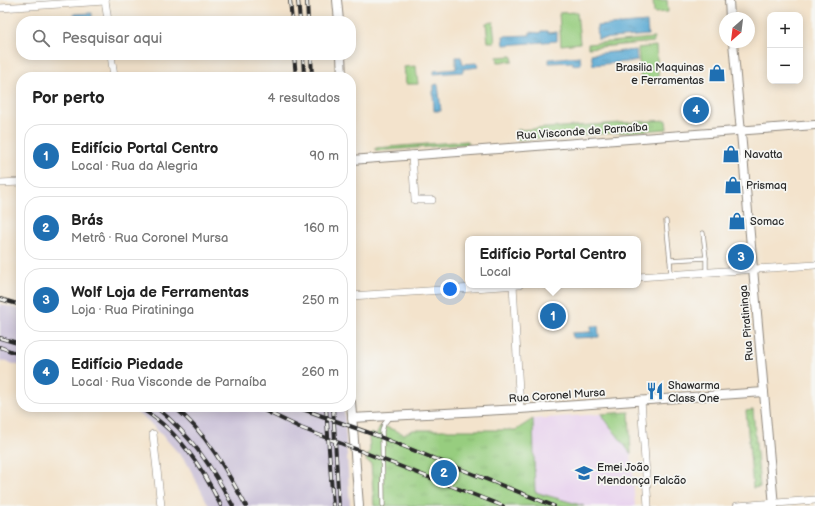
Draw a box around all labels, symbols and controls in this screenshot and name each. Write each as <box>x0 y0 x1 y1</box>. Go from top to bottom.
north arrow <box>719 12 755 48</box>
map controls <box>767 12 803 84</box>
button: + <box>767 12 803 48</box>
search box <box>16 16 356 60</box>
icon: search <box>30 27 52 49</box>
text: Pesquisar aqui <box>62 29 162 48</box>
button: − <box>767 48 803 84</box>
place label: Brasilia Maquinas e Ferramentas <box>616 61 705 87</box>
shop icon: Brasilia Maquinas e Ferramentas <box>707 63 727 83</box>
text: Por perto <box>32 88 105 108</box>
text: 4 resultados <box>268 90 340 106</box>
pin: 4 <box>683 95 709 125</box>
street label: Rua Visconde de Parnaíba <box>516 120 648 143</box>
text: Edifício Portal Centro <box>71 139 218 158</box>
shop icon: Navatta <box>721 144 741 164</box>
text: 1 <box>43 148 49 164</box>
text: 90 m <box>310 148 339 164</box>
place label: Navatta <box>744 148 783 161</box>
text: Local · Rua da Alegria <box>71 158 198 174</box>
shop icon: Prismaq <box>723 175 743 195</box>
place label: Prismaq <box>746 179 787 192</box>
text: Brás <box>71 211 103 230</box>
shop icon: Somac <box>727 211 747 231</box>
place label: Somac <box>750 215 784 228</box>
text: 2 <box>42 220 50 236</box>
text: 160 m <box>304 220 339 236</box>
text: Metrô · Rua Coronel Mursa <box>71 230 228 246</box>
popup <box>465 236 641 288</box>
pin: 3 <box>728 242 754 272</box>
text: Edifício Portal Centro <box>479 245 627 264</box>
text: Local <box>479 264 511 280</box>
your location <box>440 279 460 299</box>
text: Wolf Loja de Ferramentas <box>71 283 249 302</box>
street label: Rua Piratininga <box>737 284 756 361</box>
text: 3 <box>42 292 50 308</box>
text: 250 m <box>302 292 339 308</box>
pin: 1 <box>540 301 566 331</box>
text: Loja · Rua Piratininga <box>71 302 194 318</box>
text: Edifício Piedade <box>71 355 183 374</box>
text: 4 <box>42 364 50 380</box>
text: 260 m <box>301 364 339 380</box>
text: Local · Rua Visconde de Parnaíba <box>71 374 267 390</box>
place label: Shawarma Class One <box>668 379 720 405</box>
restaurant icon: Shawarma Class One <box>645 381 665 401</box>
street label: Rua Coronel Mursa <box>508 386 606 405</box>
pin: 2 <box>431 458 457 488</box>
place label: Emei João Mendonça Falcão <box>597 461 686 487</box>
school or university icon: Emei João Mendonça Falcão <box>574 463 594 483</box>

